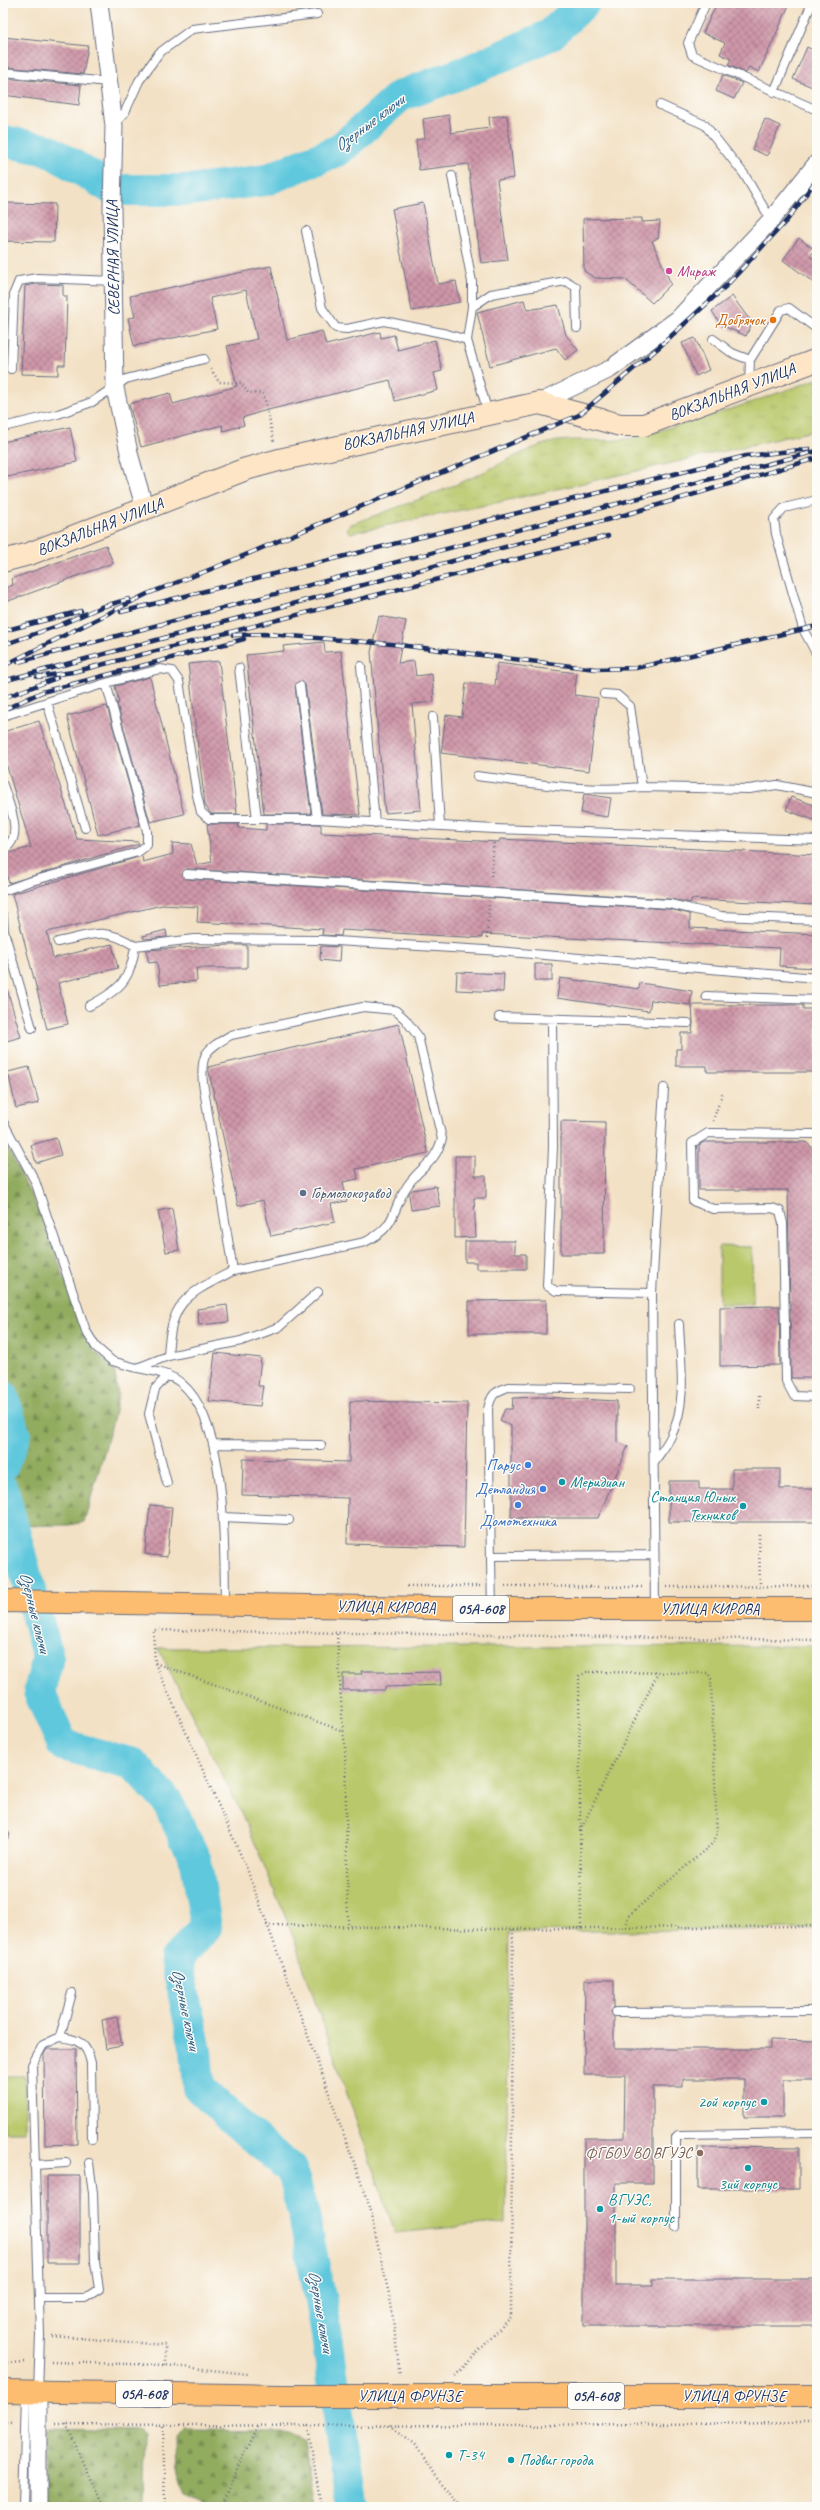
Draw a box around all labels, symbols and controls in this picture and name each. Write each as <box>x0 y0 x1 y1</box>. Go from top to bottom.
water label: Озерные ключи <box>330 88 411 157</box>
street label: СЕВЕРНАЯ УЛИЦА <box>102 199 124 316</box>
place label: Мираж <box>677 261 717 281</box>
marker: Мираж <box>664 266 674 276</box>
place label: Добрячок <box>715 310 767 330</box>
marker: Добрячок <box>768 315 778 325</box>
street label: ВОКЗАЛЬНАЯ УЛИЦА <box>666 358 799 425</box>
street label: ВОКЗАЛЬНАЯ УЛИЦА <box>341 407 476 455</box>
street label: ВОКЗАЛЬНАЯ УЛИЦА <box>34 493 167 560</box>
place label: Гормолокозавод <box>311 1183 391 1203</box>
marker: Гормолокозавод <box>298 1188 308 1198</box>
place label: Парус <box>486 1455 521 1475</box>
marker: Парус <box>523 1460 533 1470</box>
place label: Меридиан <box>570 1472 625 1492</box>
marker: Меридиан <box>557 1477 567 1487</box>
place label: Детландия <box>475 1479 536 1499</box>
marker: Детландия <box>538 1484 548 1494</box>
place label: Станция Юных Техников <box>650 1487 739 1525</box>
marker: Домотехника <box>513 1500 523 1510</box>
marker: Станция Юных Техников <box>738 1501 748 1511</box>
place label: Домотехника <box>480 1511 558 1531</box>
water label: Озерные ключи <box>14 1570 56 1657</box>
street label: УЛИЦА КИРОВА <box>336 1596 437 1618</box>
road number: 05А-608 <box>453 1596 509 1622</box>
street label: УЛИЦА КИРОВА <box>660 1599 761 1619</box>
water label: Озерные ключи <box>166 1967 205 2054</box>
place label: 2ой корпус <box>698 2092 757 2112</box>
marker: 2ой корпус <box>759 2097 769 2107</box>
place label: ФГБОУ ВО ВГУЭС <box>585 2143 693 2163</box>
marker: ФГБОУ ВО ВГУЭС <box>695 2148 705 2158</box>
marker: 3ий корпус <box>743 2163 753 2173</box>
place label: 3ий корпус <box>719 2174 779 2194</box>
place label: ВГУЭС, 1-ый корпус <box>608 2190 675 2228</box>
marker: ВГУЭС, 1-ый корпус <box>595 2204 605 2214</box>
water label: Озерные ключи <box>303 2269 339 2356</box>
road number: 05А-608 <box>116 2381 172 2407</box>
road number: 05А-608 <box>568 2383 624 2409</box>
street label: УЛИЦА ФРУНЗЕ <box>358 2386 464 2406</box>
street label: УЛИЦА ФРУНЗЕ <box>682 2386 788 2406</box>
place label: Т-34 <box>457 2445 486 2465</box>
marker: Т-34 <box>444 2450 454 2460</box>
place label: Подвиг города <box>519 2450 594 2470</box>
marker: Подвиг города <box>506 2455 516 2465</box>

